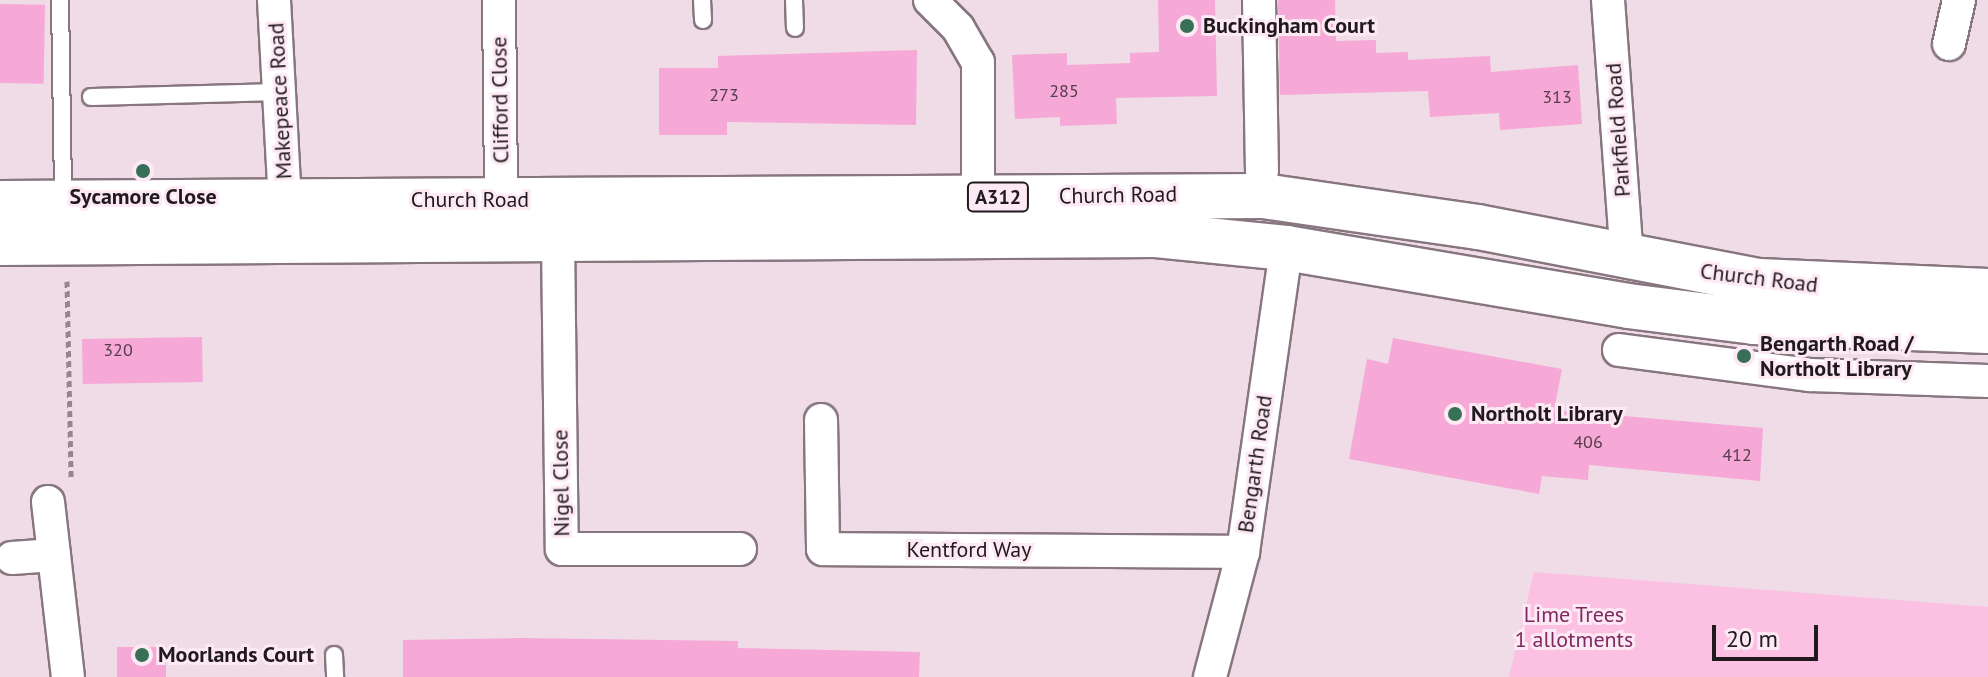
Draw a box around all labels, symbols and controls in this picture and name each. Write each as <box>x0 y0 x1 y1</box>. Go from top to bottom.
place label: Buckingham Court <box>1203 13 1375 39</box>
marker: Buckingham Court <box>1178 17 1196 35</box>
street label: Makepeace Road <box>263 22 297 180</box>
street label: Clifford Close <box>486 36 514 164</box>
street label: Parkfield Road <box>1600 62 1636 198</box>
house number: 285 <box>1049 80 1079 102</box>
house number: 273 <box>709 84 739 106</box>
house number: 313 <box>1542 86 1572 108</box>
marker: Sycamore Close <box>134 162 152 180</box>
road number: A312 <box>966 181 1030 213</box>
street label: Church Road <box>1059 181 1177 209</box>
place label: Sycamore Close <box>69 184 217 210</box>
street label: Church Road <box>411 187 529 213</box>
street label: Church Road <box>1699 258 1819 298</box>
place label: Bengarth Road / Northolt Library <box>1760 330 1914 382</box>
house number: 320 <box>103 339 133 361</box>
marker: Bengarth Road / Northolt Library <box>1735 347 1753 365</box>
street label: Bengarth Road <box>1232 393 1278 535</box>
place label: Northolt Library <box>1471 401 1623 427</box>
marker: Northolt Library <box>1446 405 1464 423</box>
street label: Nigel Close <box>547 429 575 537</box>
house number: 406 <box>1573 431 1603 453</box>
house number: 412 <box>1722 444 1752 466</box>
street label: Kentford Way <box>906 537 1032 563</box>
park label: Lime Trees 1 allotments <box>1515 601 1633 652</box>
scale bar <box>1716 609 1822 659</box>
text: 20 m <box>1726 623 1778 654</box>
place label: Moorlands Court <box>158 642 314 668</box>
marker: Moorlands Court <box>133 646 151 664</box>

